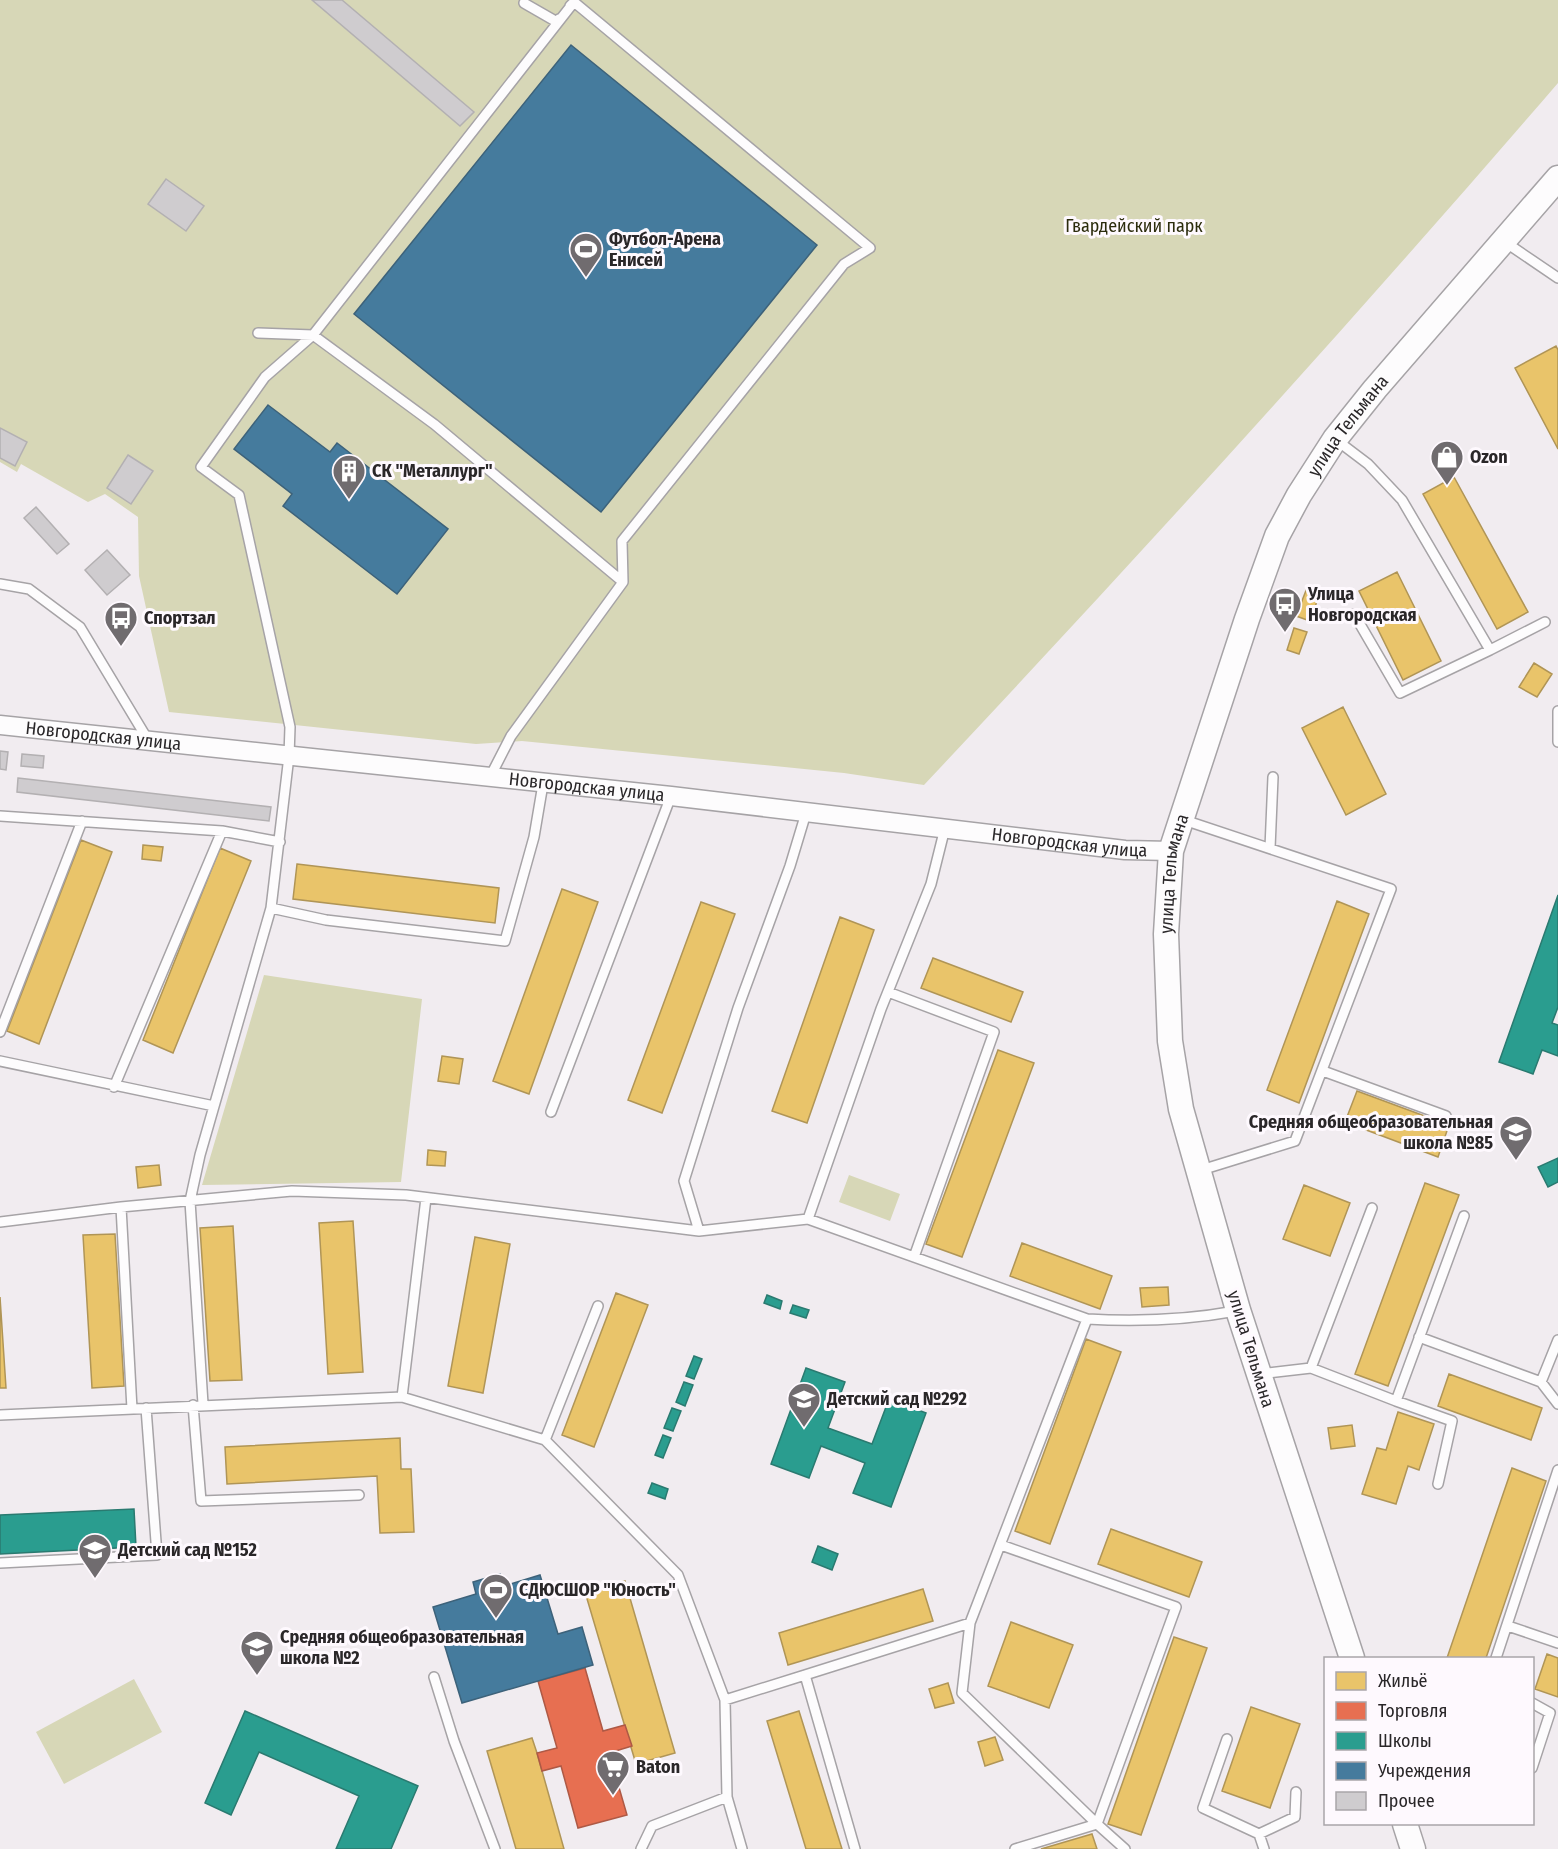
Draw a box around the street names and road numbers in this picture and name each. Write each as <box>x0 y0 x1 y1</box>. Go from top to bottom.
street label: улица Тельмана <box>1303 370 1393 481</box>
street label: Новгородская улица <box>24 717 183 755</box>
street label: Новгородская улица <box>508 768 666 806</box>
street label: улица Тельмана <box>1155 811 1193 934</box>
street label: Новгородская улица <box>990 823 1148 861</box>
street label: улица Тельмана <box>1223 1288 1279 1410</box>

